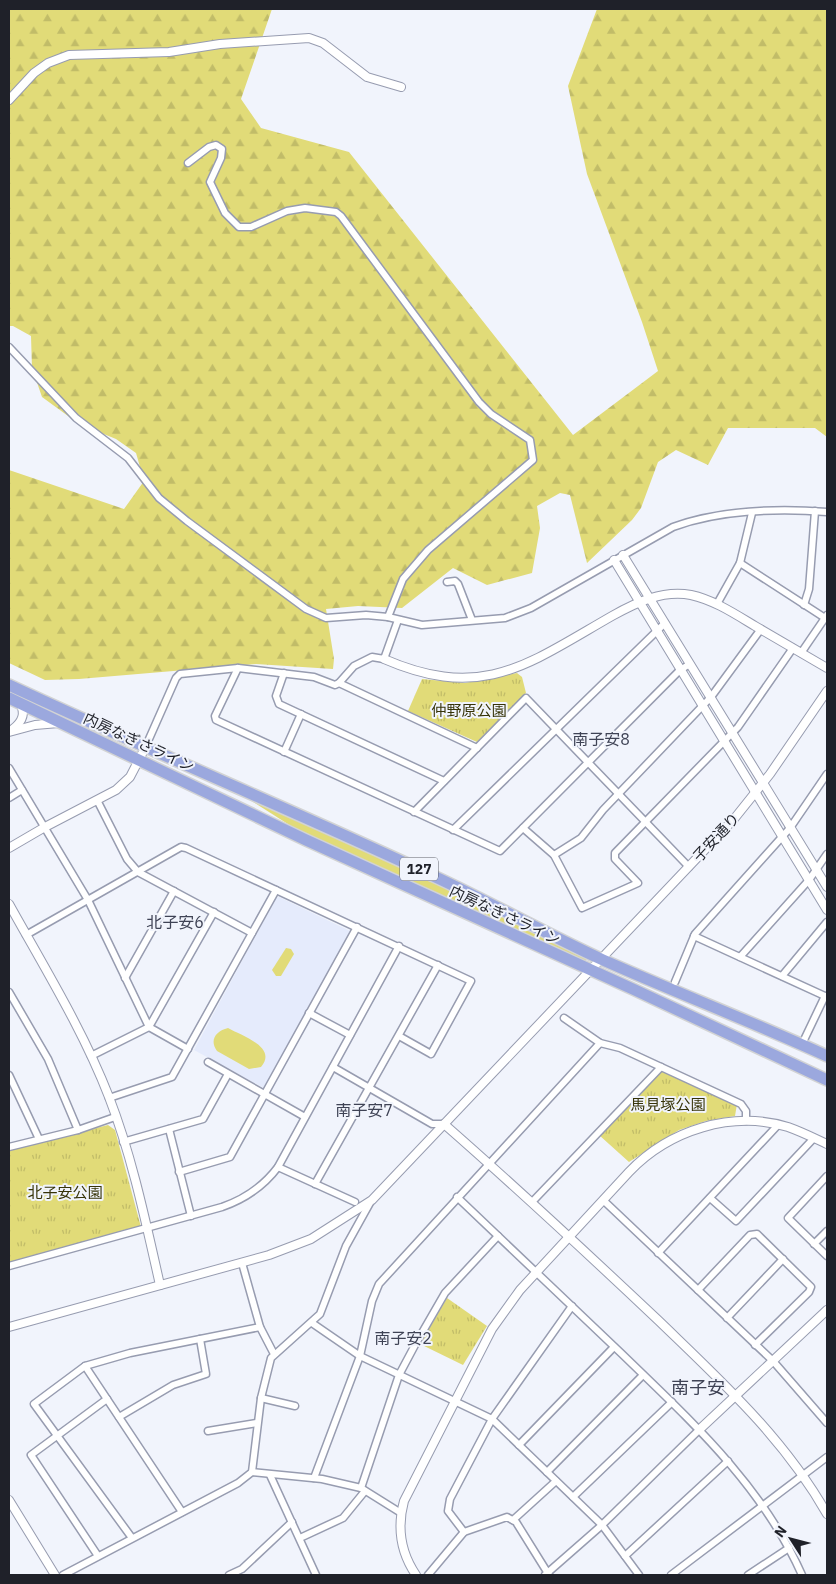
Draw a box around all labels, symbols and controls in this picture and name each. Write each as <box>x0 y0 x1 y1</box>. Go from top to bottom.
park label: 仲野原公園 <box>431 701 507 720</box>
street label: 内房なぎさライン <box>81 708 197 776</box>
district label: 南子安8 <box>572 729 630 749</box>
street label: 子安通り <box>689 809 743 865</box>
road number: 127 <box>400 858 438 881</box>
street label: 内房なぎさライン <box>447 881 563 949</box>
district label: 北子安6 <box>146 912 204 932</box>
park label: 馬見塚公園 <box>630 1095 706 1114</box>
district label: 南子安7 <box>335 1100 393 1120</box>
park label: 北子安公園 <box>27 1183 103 1202</box>
district label: 南子安2 <box>374 1328 432 1348</box>
district label: 南子安 <box>671 1376 725 1399</box>
north arrow <box>766 1514 816 1564</box>
text: N <box>770 1522 791 1541</box>

